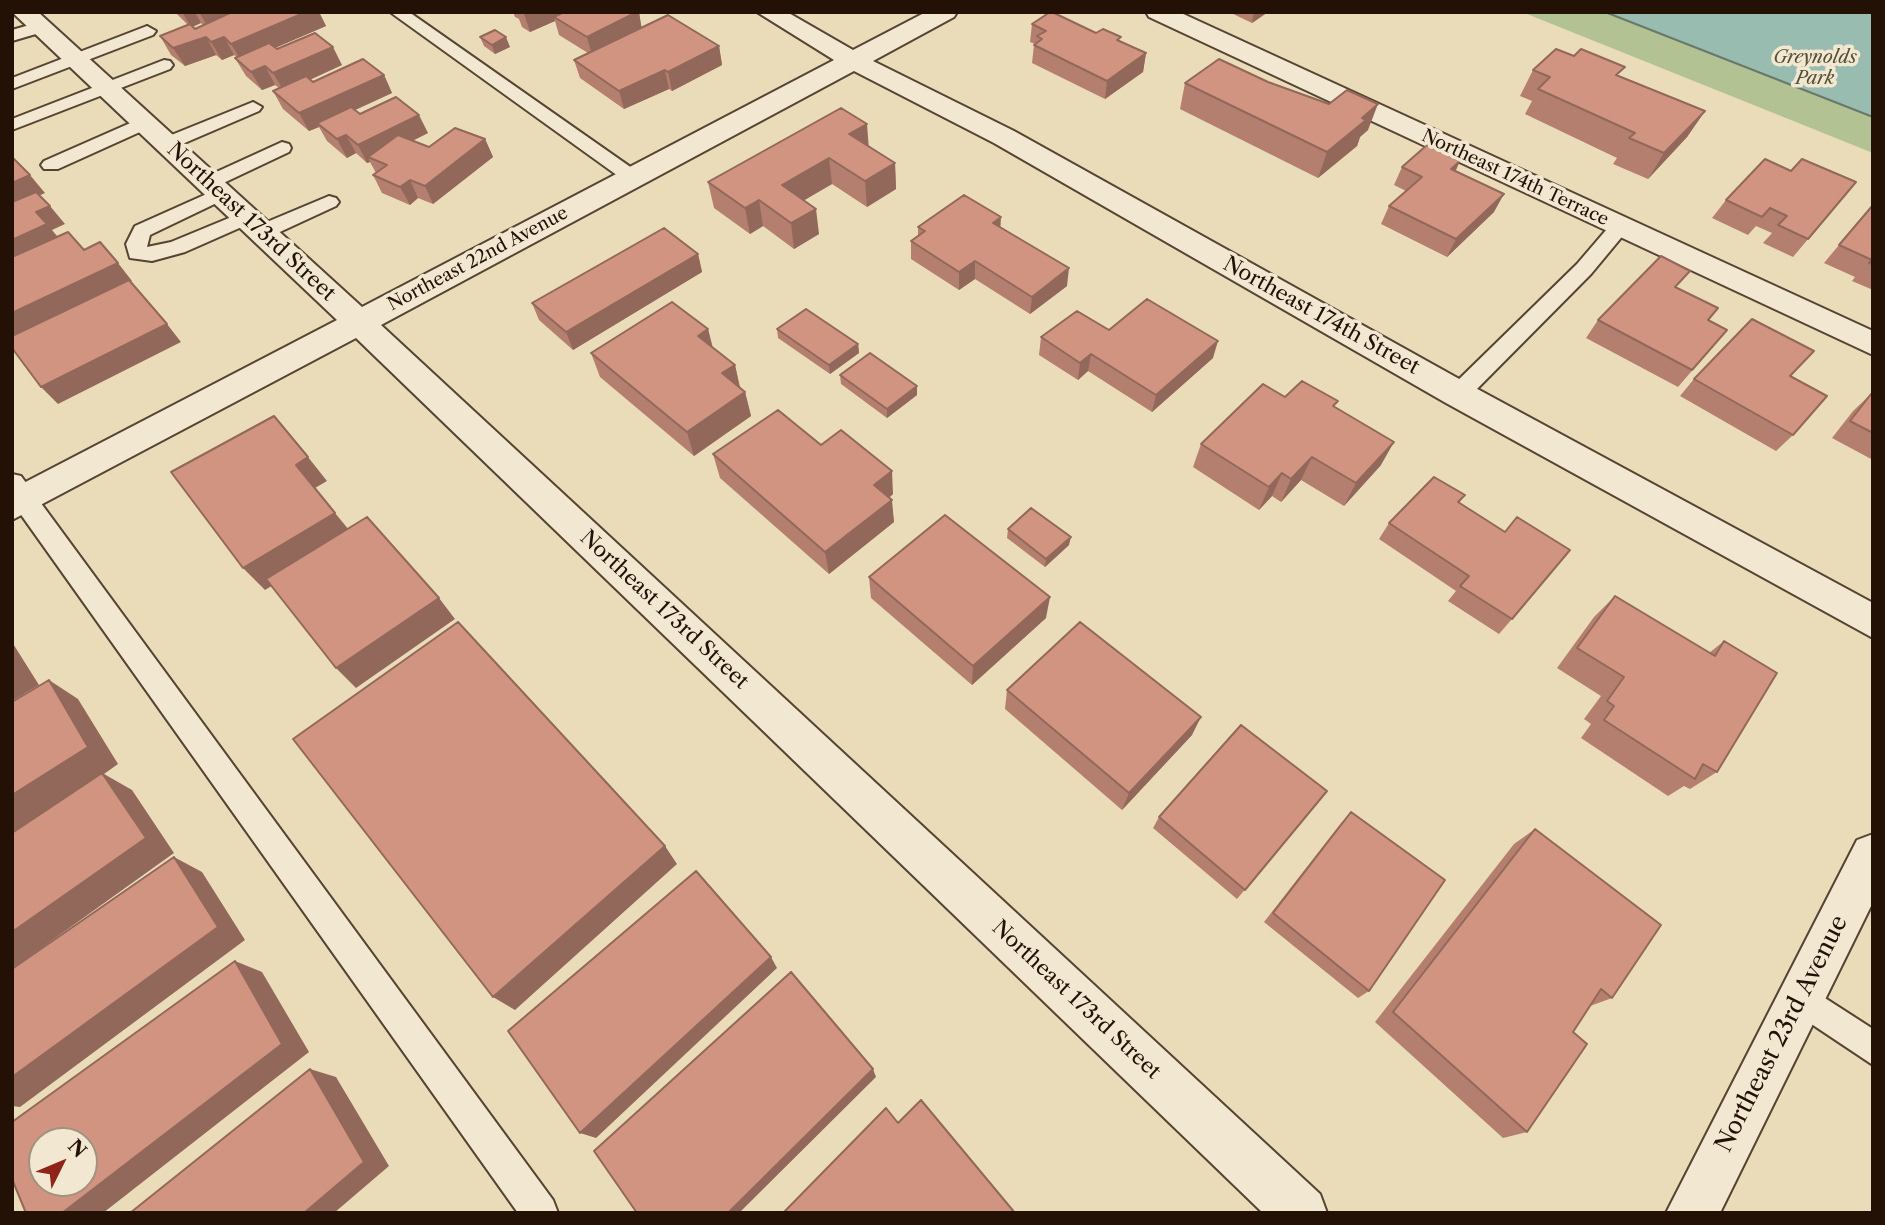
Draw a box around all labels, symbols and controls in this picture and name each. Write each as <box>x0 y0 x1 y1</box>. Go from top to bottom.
park label: Greynolds Park <box>1773 47 1857 90</box>
street label: Northeast 174th Terrace <box>1418 125 1612 231</box>
street label: Northeast 173rd Street <box>162 137 340 307</box>
street label: Northeast 22nd Avenue <box>384 202 572 316</box>
street label: Northeast 174th Street <box>1219 252 1423 380</box>
street label: Northeast 173rd Street <box>575 525 753 695</box>
street label: Northeast 23rd Avenue <box>1710 911 1854 1157</box>
street label: Northeast 173rd Street <box>987 915 1165 1085</box>
north arrow <box>28 1127 98 1197</box>
text: N <box>63 1135 91 1163</box>

